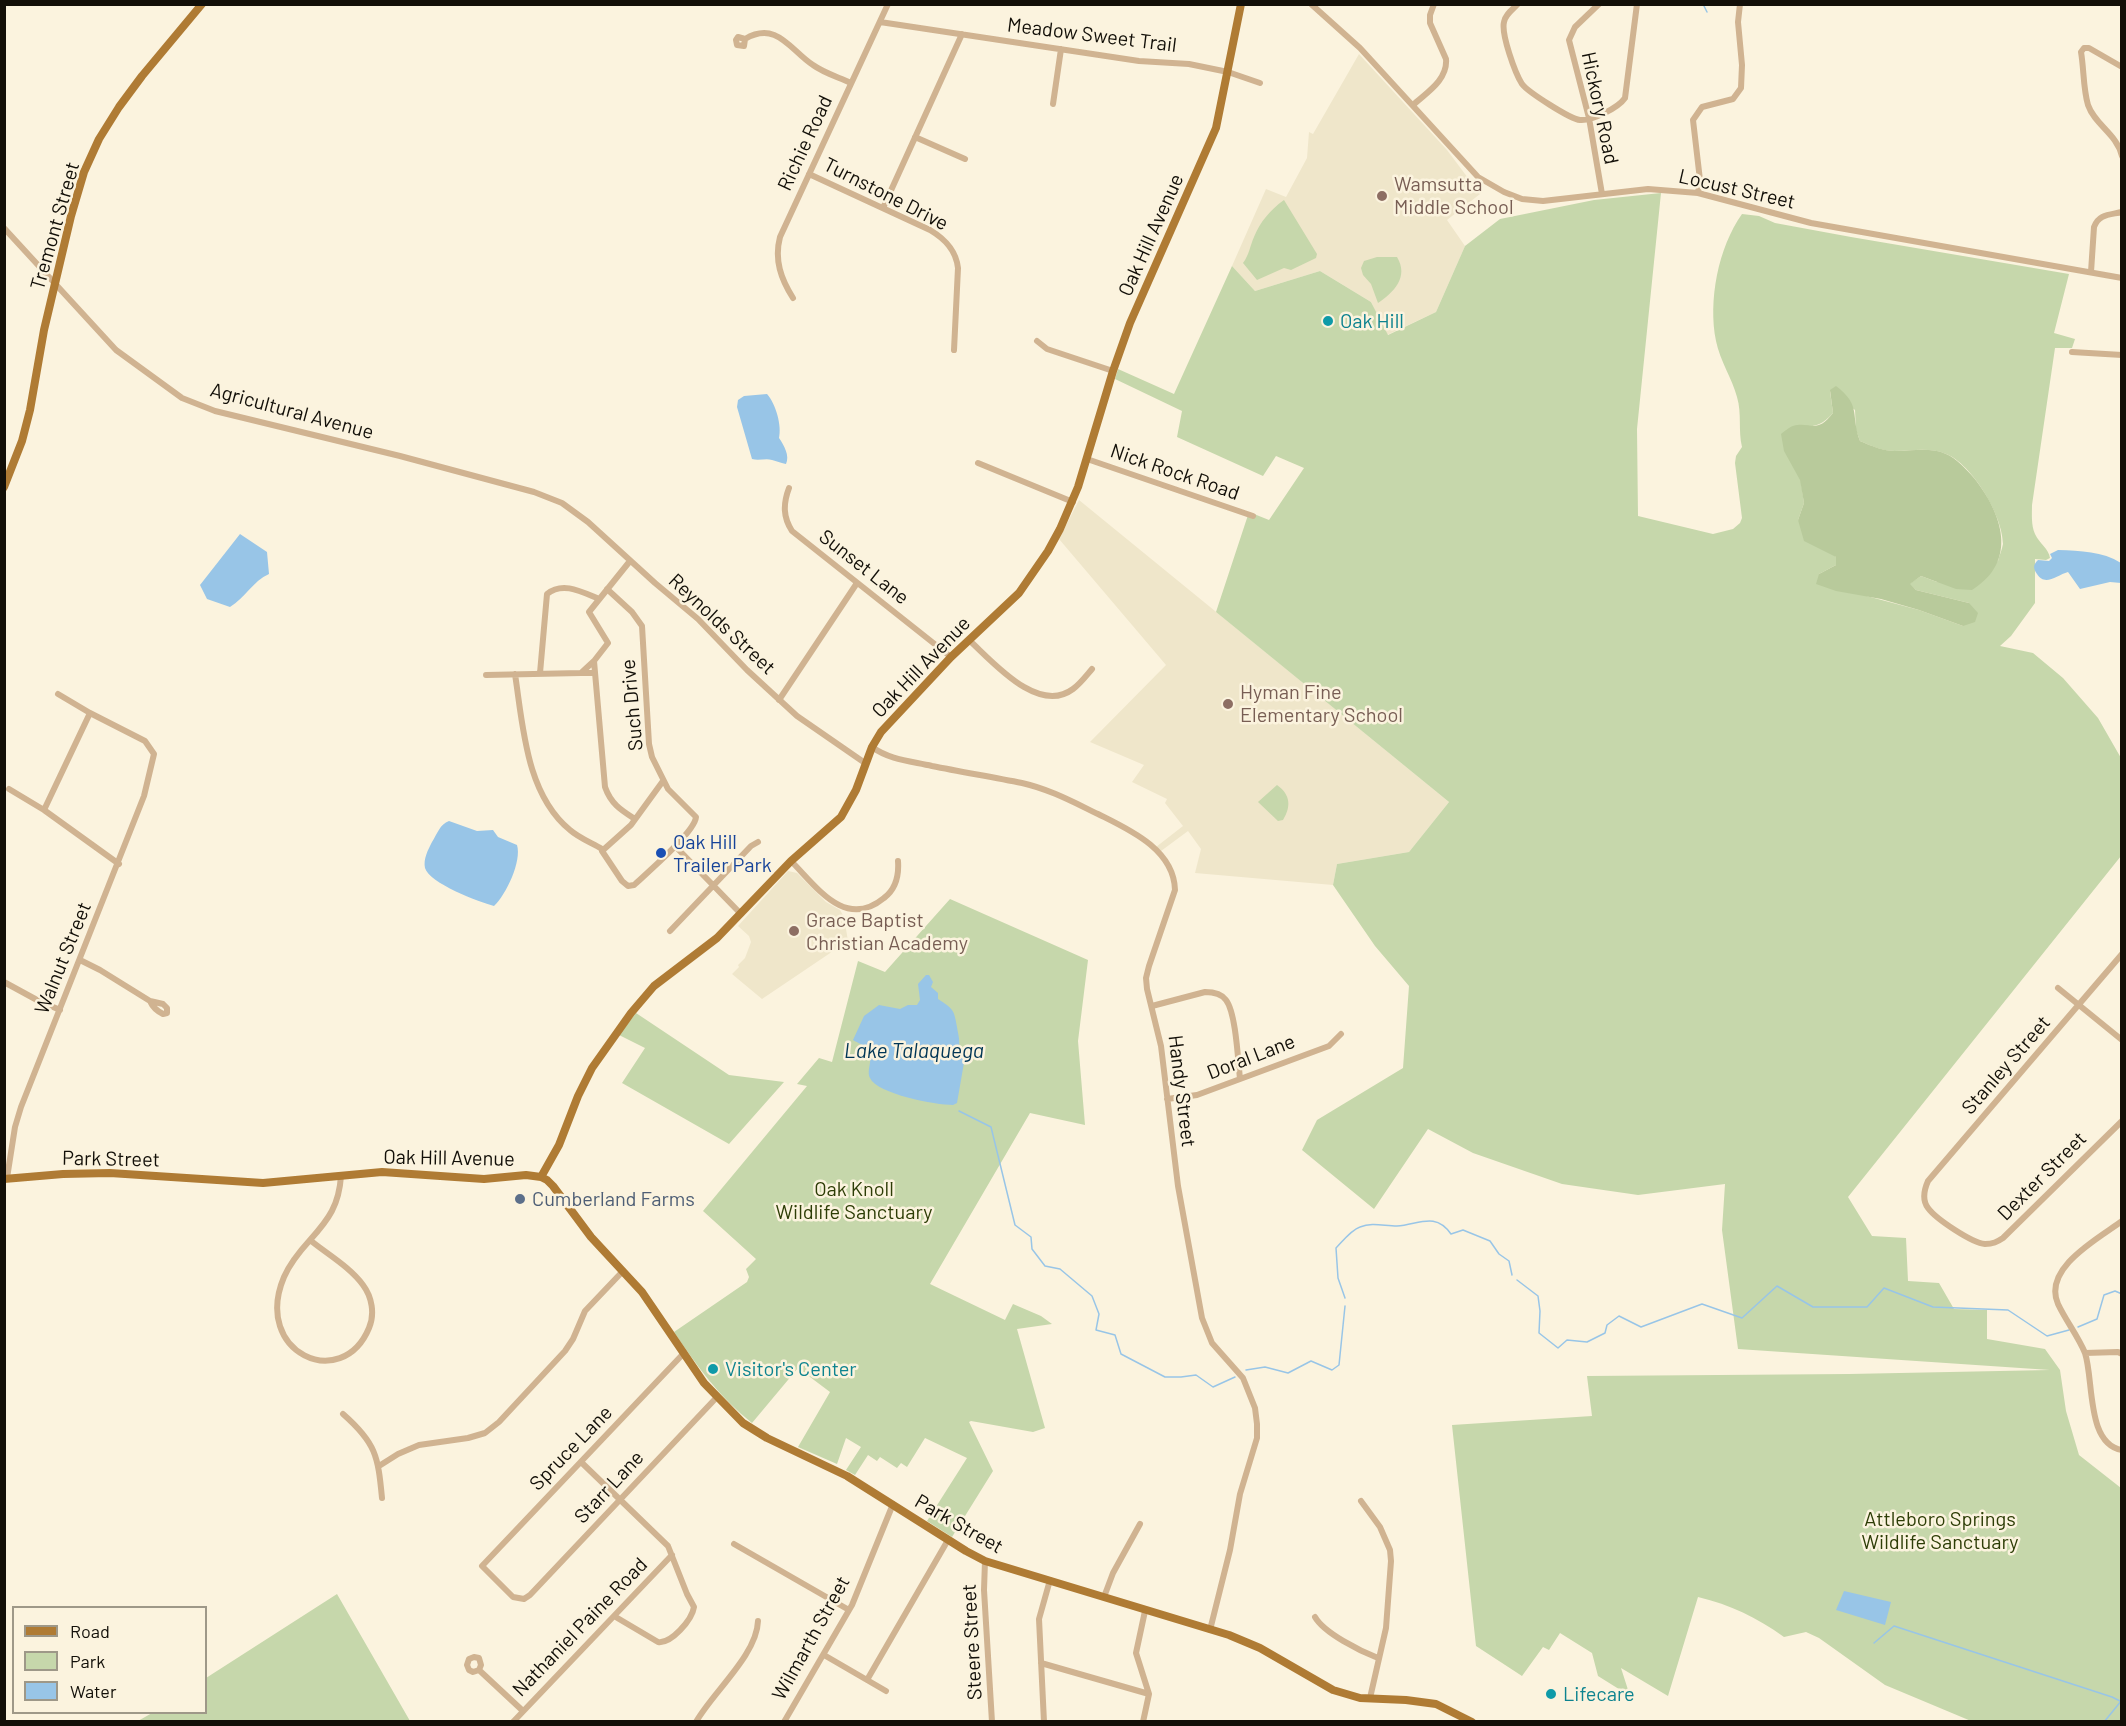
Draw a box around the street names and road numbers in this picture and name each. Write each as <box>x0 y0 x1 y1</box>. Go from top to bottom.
street label: Meadow Sweet Trail <box>1006 13 1178 57</box>
street label: Hickory Road <box>1576 50 1624 166</box>
street label: Richie Road <box>772 91 838 195</box>
street label: Turnstone Drive <box>820 152 952 236</box>
street label: Tremont Street <box>25 159 85 293</box>
street label: Locust Street <box>1676 164 1798 214</box>
street label: Oak Hill Avenue <box>1113 170 1189 300</box>
street label: Agricultural Avenue <box>208 378 376 444</box>
street label: Nick Rock Road <box>1107 439 1243 505</box>
street label: Sunset Lane <box>814 524 914 610</box>
street label: Reynolds Street <box>664 568 780 680</box>
street label: Oak Hill Avenue <box>867 611 975 723</box>
street label: Such Drive <box>616 658 648 752</box>
street label: Walnut Street <box>30 898 96 1018</box>
street label: Stanley Street <box>1957 1011 2055 1119</box>
street label: Doral Lane <box>1204 1029 1298 1085</box>
street label: Handy Street <box>1163 1034 1201 1148</box>
street label: Dexter Street <box>1993 1127 2091 1225</box>
street label: Oak Hill Avenue <box>383 1145 515 1171</box>
street label: Park Street <box>62 1146 160 1172</box>
street label: Spruce Lane <box>525 1401 617 1495</box>
street label: Starr Lane <box>569 1446 649 1528</box>
street label: Park Street <box>911 1489 1007 1559</box>
street label: Nathaniel Paine Road <box>508 1553 652 1701</box>
street label: Wilmarth Street <box>767 1572 855 1704</box>
street label: Steere Street <box>957 1583 987 1701</box>

